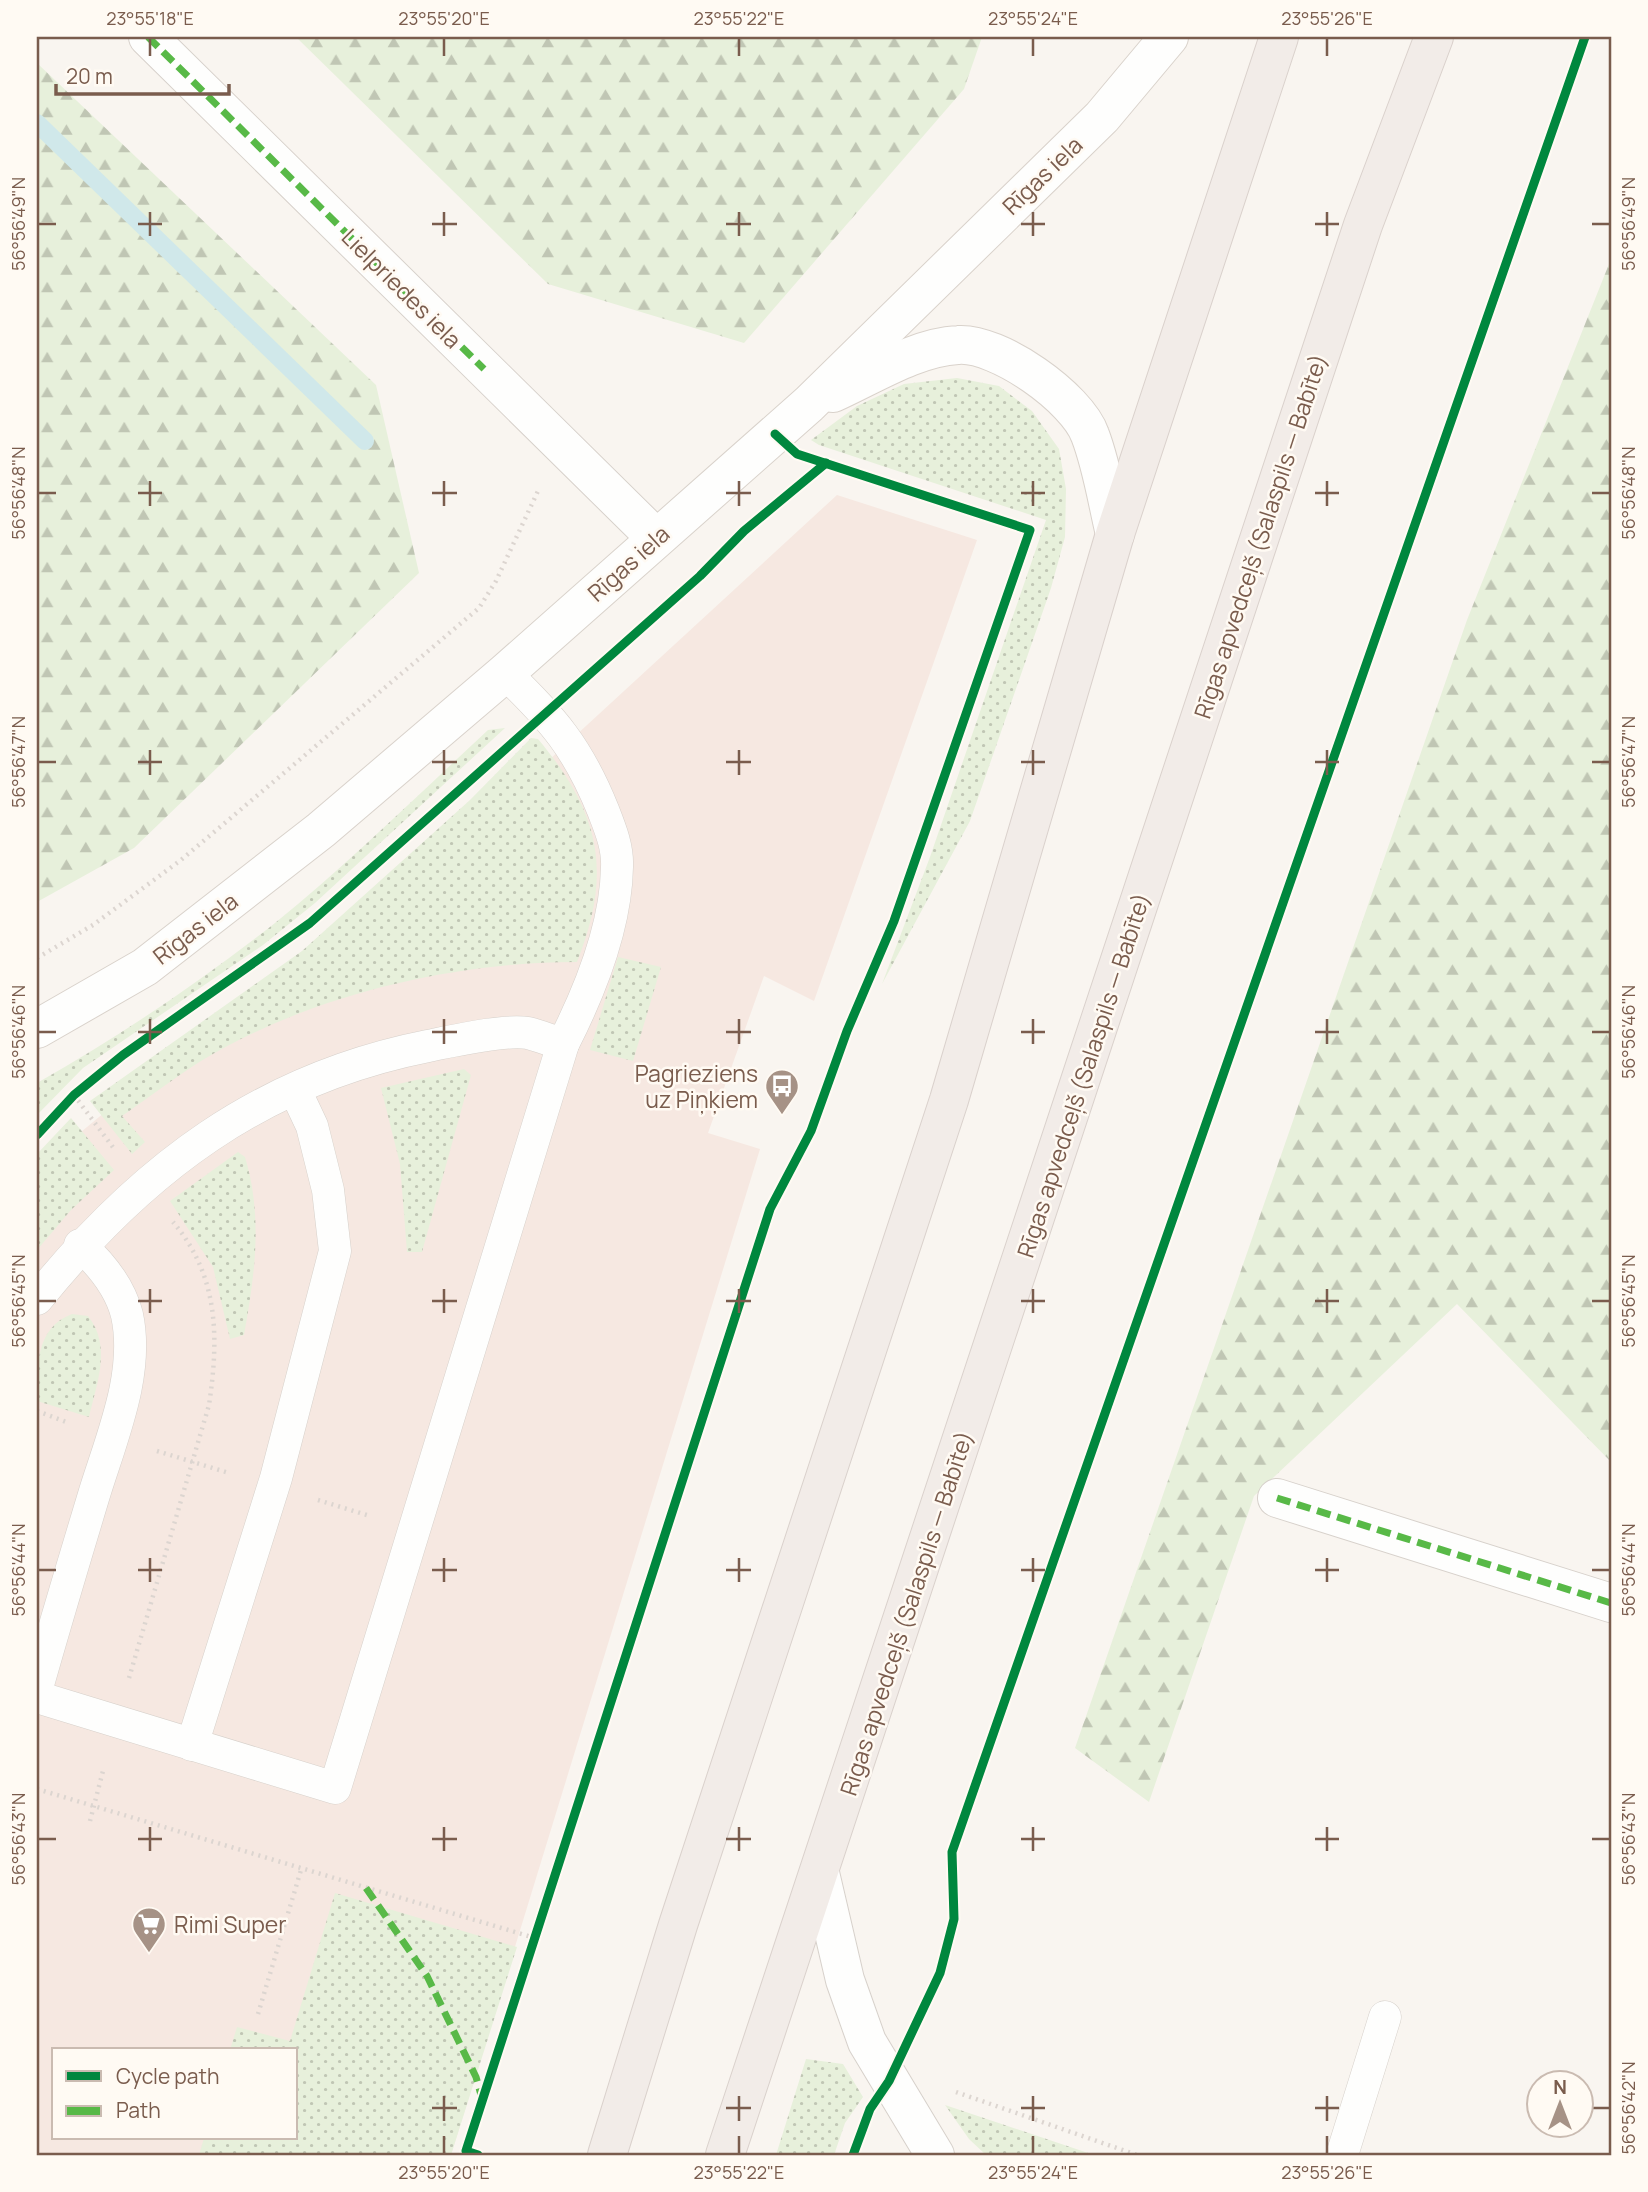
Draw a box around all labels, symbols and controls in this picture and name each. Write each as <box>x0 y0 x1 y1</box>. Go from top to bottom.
text: 23°55'18"E <box>106 6 194 30</box>
text: 23°55'20"E <box>398 6 490 30</box>
text: 23°55'22"E <box>694 6 784 30</box>
text: 23°55'24"E <box>988 6 1078 30</box>
text: 23°55'26"E <box>1281 6 1373 30</box>
scale bar <box>56 52 229 96</box>
text: 20 m <box>66 62 113 90</box>
street label: Rīgas iela <box>995 129 1089 221</box>
text: 56°56'49"N <box>6 177 30 271</box>
text: 56°56'49"N <box>1616 177 1640 271</box>
street label: Lielpriedes iela <box>335 221 469 355</box>
street label: Rīgas apvedceļš (Salaspils — Babīte) <box>1186 350 1334 722</box>
text: 56°56'48"N <box>6 446 30 540</box>
text: 56°56'48"N <box>1616 446 1640 540</box>
street label: Rīgas iela <box>580 518 676 608</box>
text: 56°56'47"N <box>6 716 30 808</box>
text: 56°56'47"N <box>1616 716 1640 808</box>
street label: Rīgas iela <box>146 885 244 971</box>
street label: Rīgas apvedceļš (Salaspils — Babīte) <box>1009 889 1157 1261</box>
text: 56°56'46"N <box>6 985 30 1079</box>
text: 56°56'46"N <box>1616 985 1640 1079</box>
place label: Pagrieziens uz Piņķiem <box>635 1057 758 1115</box>
bus stop icon: Pagrieziens uz Piņķiem <box>763 1067 801 1116</box>
text: 56°56'45"N <box>6 1254 30 1348</box>
text: 56°56'45"N <box>1616 1254 1640 1348</box>
street label: Rīgas apvedceļš (Salaspils — Babīte) <box>832 1427 980 1799</box>
text: 56°56'44"N <box>6 1523 30 1617</box>
text: 56°56'44"N <box>1616 1523 1640 1617</box>
text: 56°56'43"N <box>6 1793 30 1885</box>
text: 56°56'43"N <box>1616 1793 1640 1885</box>
supermarket icon: Rimi Super <box>130 1905 168 1954</box>
place label: Rimi Super <box>174 1908 287 1940</box>
legend <box>52 2048 298 2140</box>
text: 56°56'42"N <box>1616 2061 1640 2155</box>
text: Cycle path <box>116 2062 219 2090</box>
north arrow <box>1526 2070 1596 2140</box>
text: N <box>1553 2074 1567 2100</box>
text: Path <box>116 2096 161 2124</box>
text: 23°55'20"E <box>398 2160 490 2184</box>
text: 23°55'22"E <box>694 2160 784 2184</box>
text: 23°55'24"E <box>988 2160 1078 2184</box>
text: 23°55'26"E <box>1281 2160 1373 2184</box>

